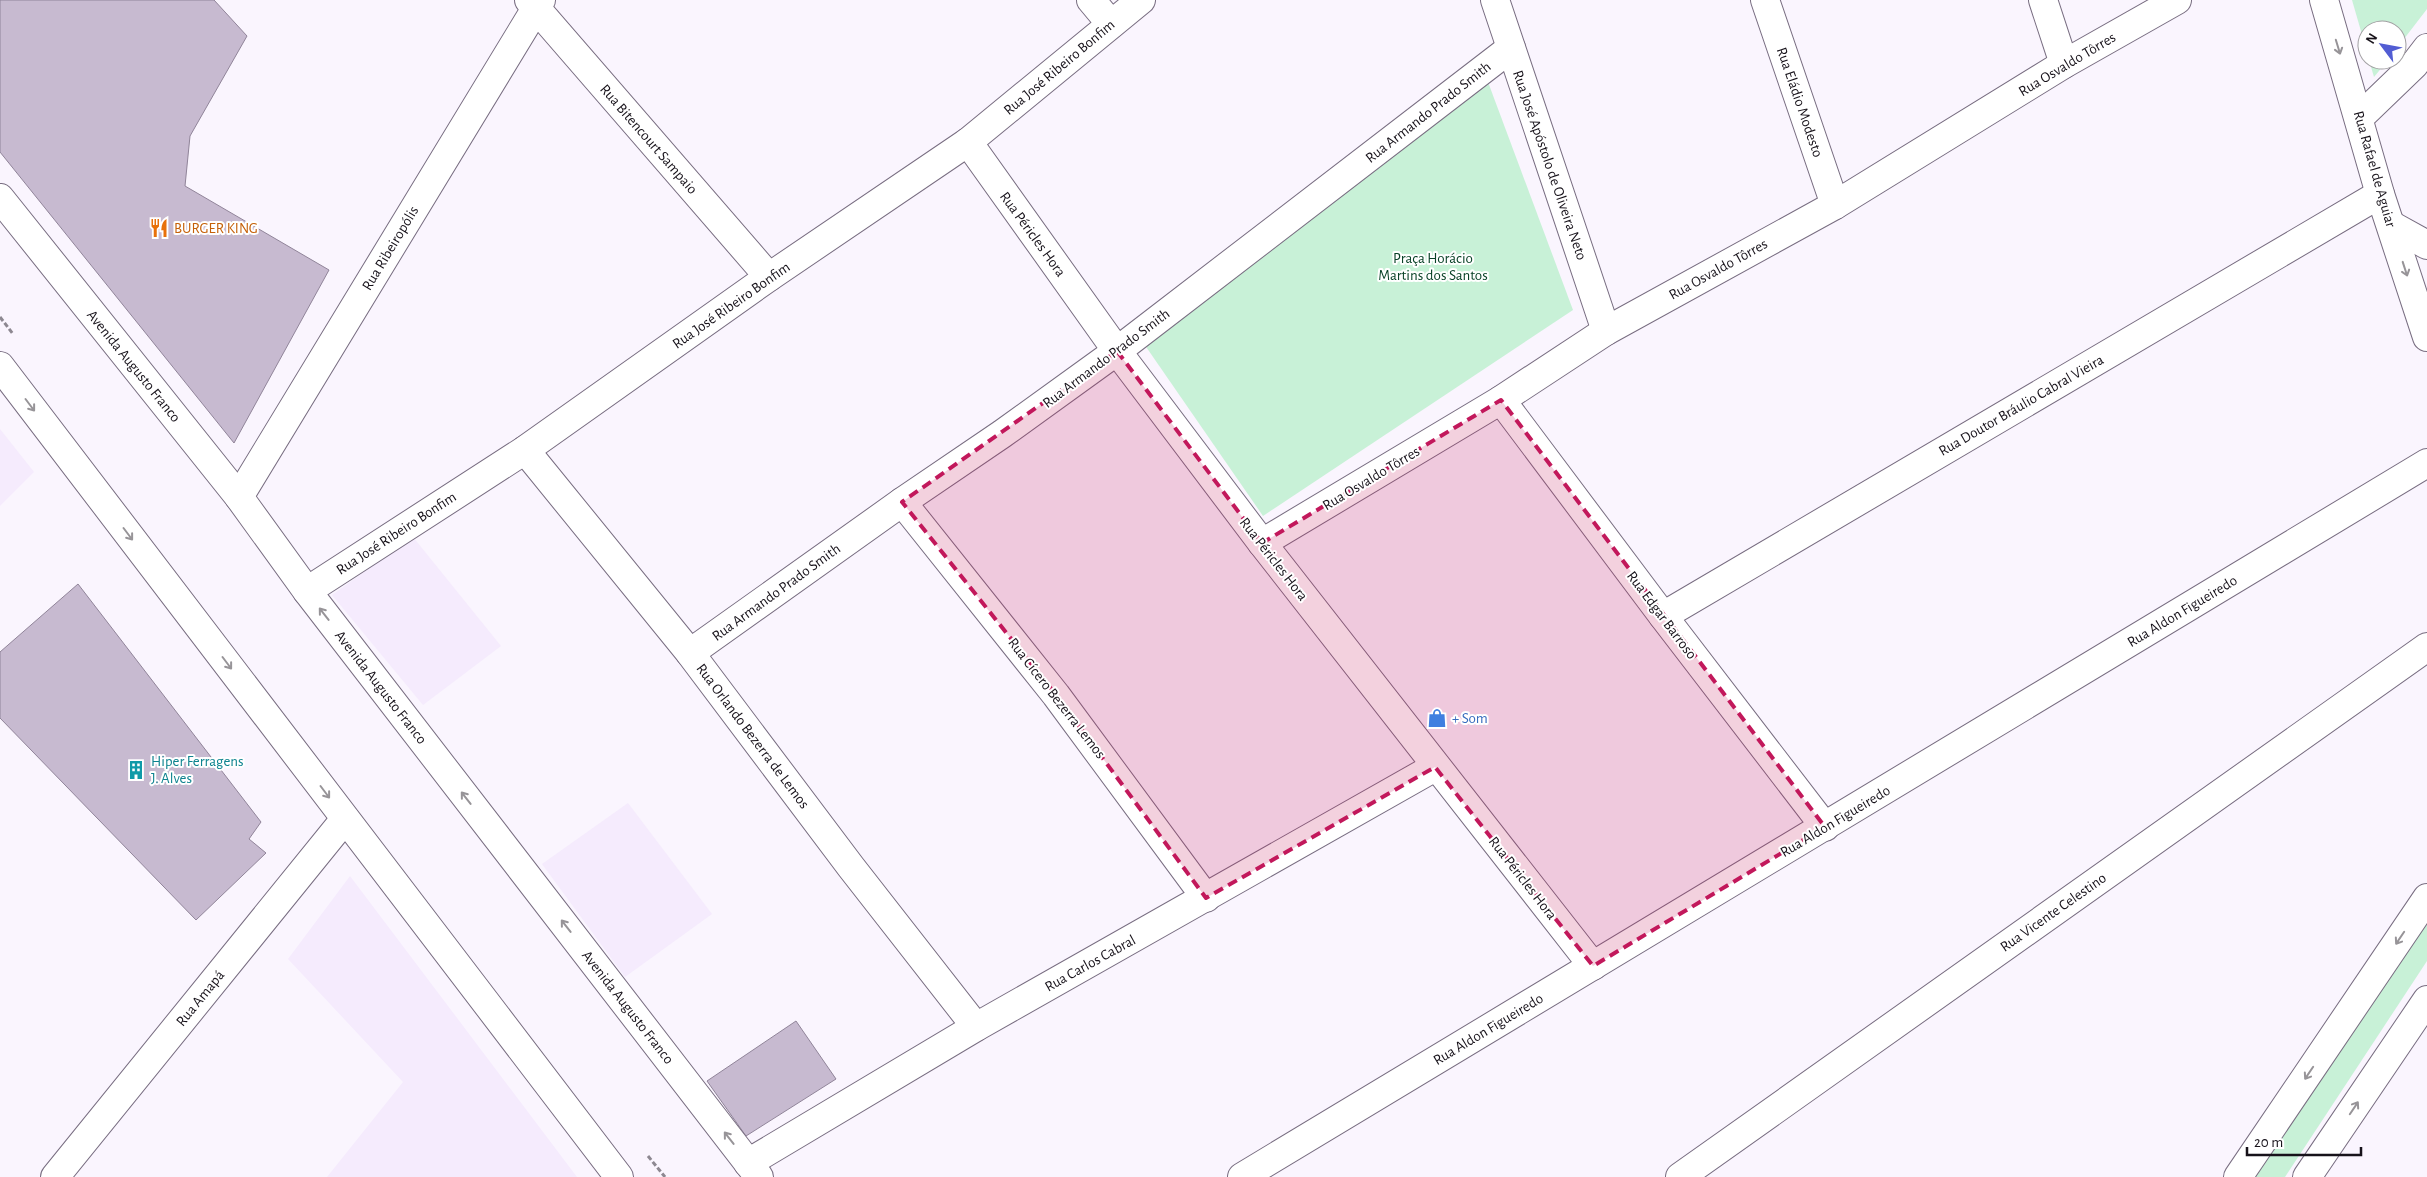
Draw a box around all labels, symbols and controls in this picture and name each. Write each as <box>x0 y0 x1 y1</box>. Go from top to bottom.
street label: Rua José Ribeiro Bonfim <box>1001 17 1118 118</box>
north arrow <box>2357 20 2407 70</box>
street label: Rua Osvaldo Tôrres <box>2016 30 2118 99</box>
text: N <box>2363 31 2380 46</box>
one-way arrow <box>2334 38 2344 54</box>
street label: Rua Eládio Modesto <box>1774 45 1825 159</box>
street label: Rua Armando Prado Smith <box>1363 59 1494 166</box>
street label: Rua José Apóstolo de Oliveira Neto <box>1510 68 1589 262</box>
street label: Rua Bitencourt Sampaio <box>597 82 700 197</box>
street label: Rua Rafael de Aguiar <box>2351 109 2398 229</box>
street label: Rua Péricles Hora <box>997 189 1068 280</box>
street label: Rua Ribeiropólis <box>359 204 421 293</box>
restaurant icon: BURGER KING <box>148 217 170 239</box>
place label: BURGER KING <box>174 221 258 236</box>
street label: Rua Osvaldo Tôrres <box>1666 236 1770 303</box>
park label: Praça Horácio Martins dos Santos <box>1378 251 1488 283</box>
street label: Rua José Ribeiro Bonfim <box>670 259 793 352</box>
one-way arrow <box>2401 261 2411 277</box>
street label: Rua Armando Prado Smith <box>1040 306 1173 411</box>
street label: Avenida Augusto Franco <box>84 307 183 425</box>
street label: Rua Doutor Bráulio Cabral Vieira <box>1936 352 2106 459</box>
one-way arrow <box>24 398 35 411</box>
street label: Rua Osvaldo Tôrres <box>1320 444 1422 513</box>
street label: Rua José Ribeiro Bonfim <box>334 489 459 578</box>
street label: Rua Péricles Hora <box>1237 515 1311 604</box>
one-way arrow <box>123 527 133 541</box>
street label: Rua Armando Prado Smith <box>709 541 843 644</box>
street label: Rua Edgar Barroso <box>1624 569 1699 662</box>
street label: Rua Aldon Figueiredo <box>2125 573 2240 650</box>
one-way arrow <box>319 608 330 621</box>
street label: Avenida Augusto Franco <box>332 628 429 747</box>
street label: Rua Cícero Bezerra Lemos <box>1005 635 1108 761</box>
one-way arrow <box>221 656 232 669</box>
street label: Rua Orlando Bezerra de Lemos <box>693 661 812 811</box>
shop icon: + Som <box>1426 707 1448 729</box>
place label: + Som <box>1452 711 1488 726</box>
place label: Hiper Ferragens J. Alves <box>151 754 244 786</box>
building icon: Hiper Ferragens J. Alves <box>125 759 147 781</box>
street label: Rua Aldon Figueiredo <box>1778 783 1893 860</box>
one-way arrow <box>320 785 330 799</box>
one-way arrow <box>461 792 472 805</box>
street label: Rua Péricles Hora <box>1486 834 1560 923</box>
street label: Rua Vicente Celestino <box>1998 870 2109 955</box>
one-way arrow <box>560 920 571 933</box>
one-way arrow <box>2395 931 2405 945</box>
street label: Rua Carlos Cabral <box>1042 932 1138 995</box>
street label: Avenida Augusto Franco <box>579 948 676 1067</box>
street label: Rua Amapá <box>173 967 227 1029</box>
street label: Rua Aldon Figueiredo <box>1431 991 1546 1068</box>
one-way arrow <box>2304 1066 2314 1080</box>
one-way arrow <box>2349 1101 2359 1115</box>
scale bar <box>2247 1124 2361 1156</box>
one-way arrow <box>724 1131 734 1145</box>
text: 20 m <box>2254 1135 2283 1150</box>

